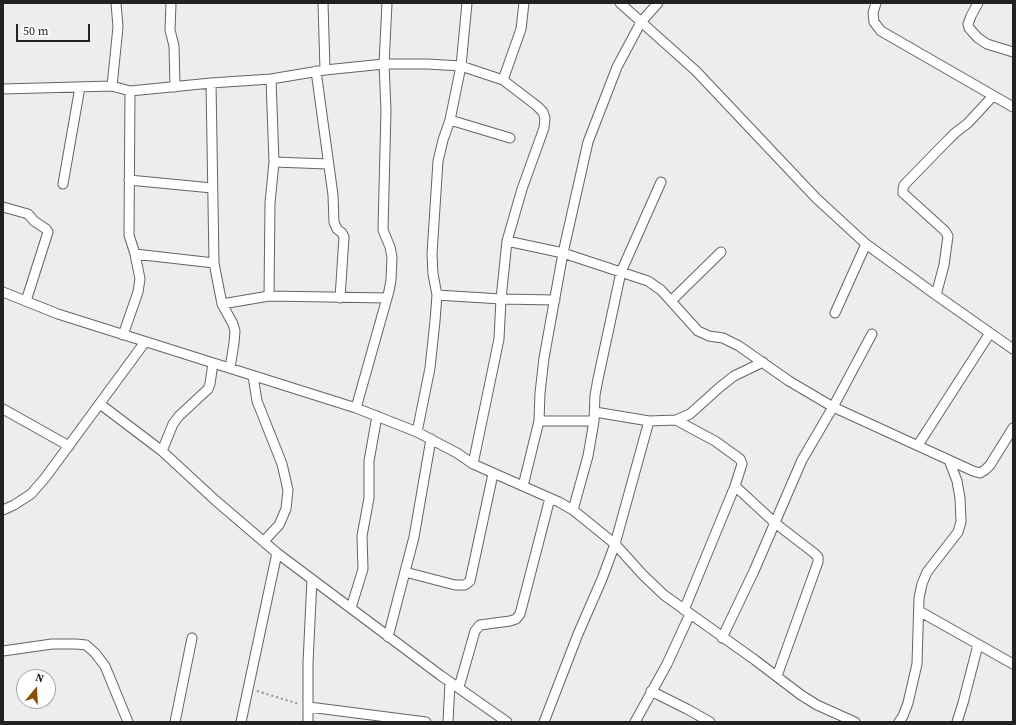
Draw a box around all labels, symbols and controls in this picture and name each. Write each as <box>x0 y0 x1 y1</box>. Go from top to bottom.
scale bar <box>18 16 92 42</box>
text: 50 m <box>23 23 49 39</box>
north arrow <box>16 669 56 709</box>
text: N <box>33 670 46 686</box>

